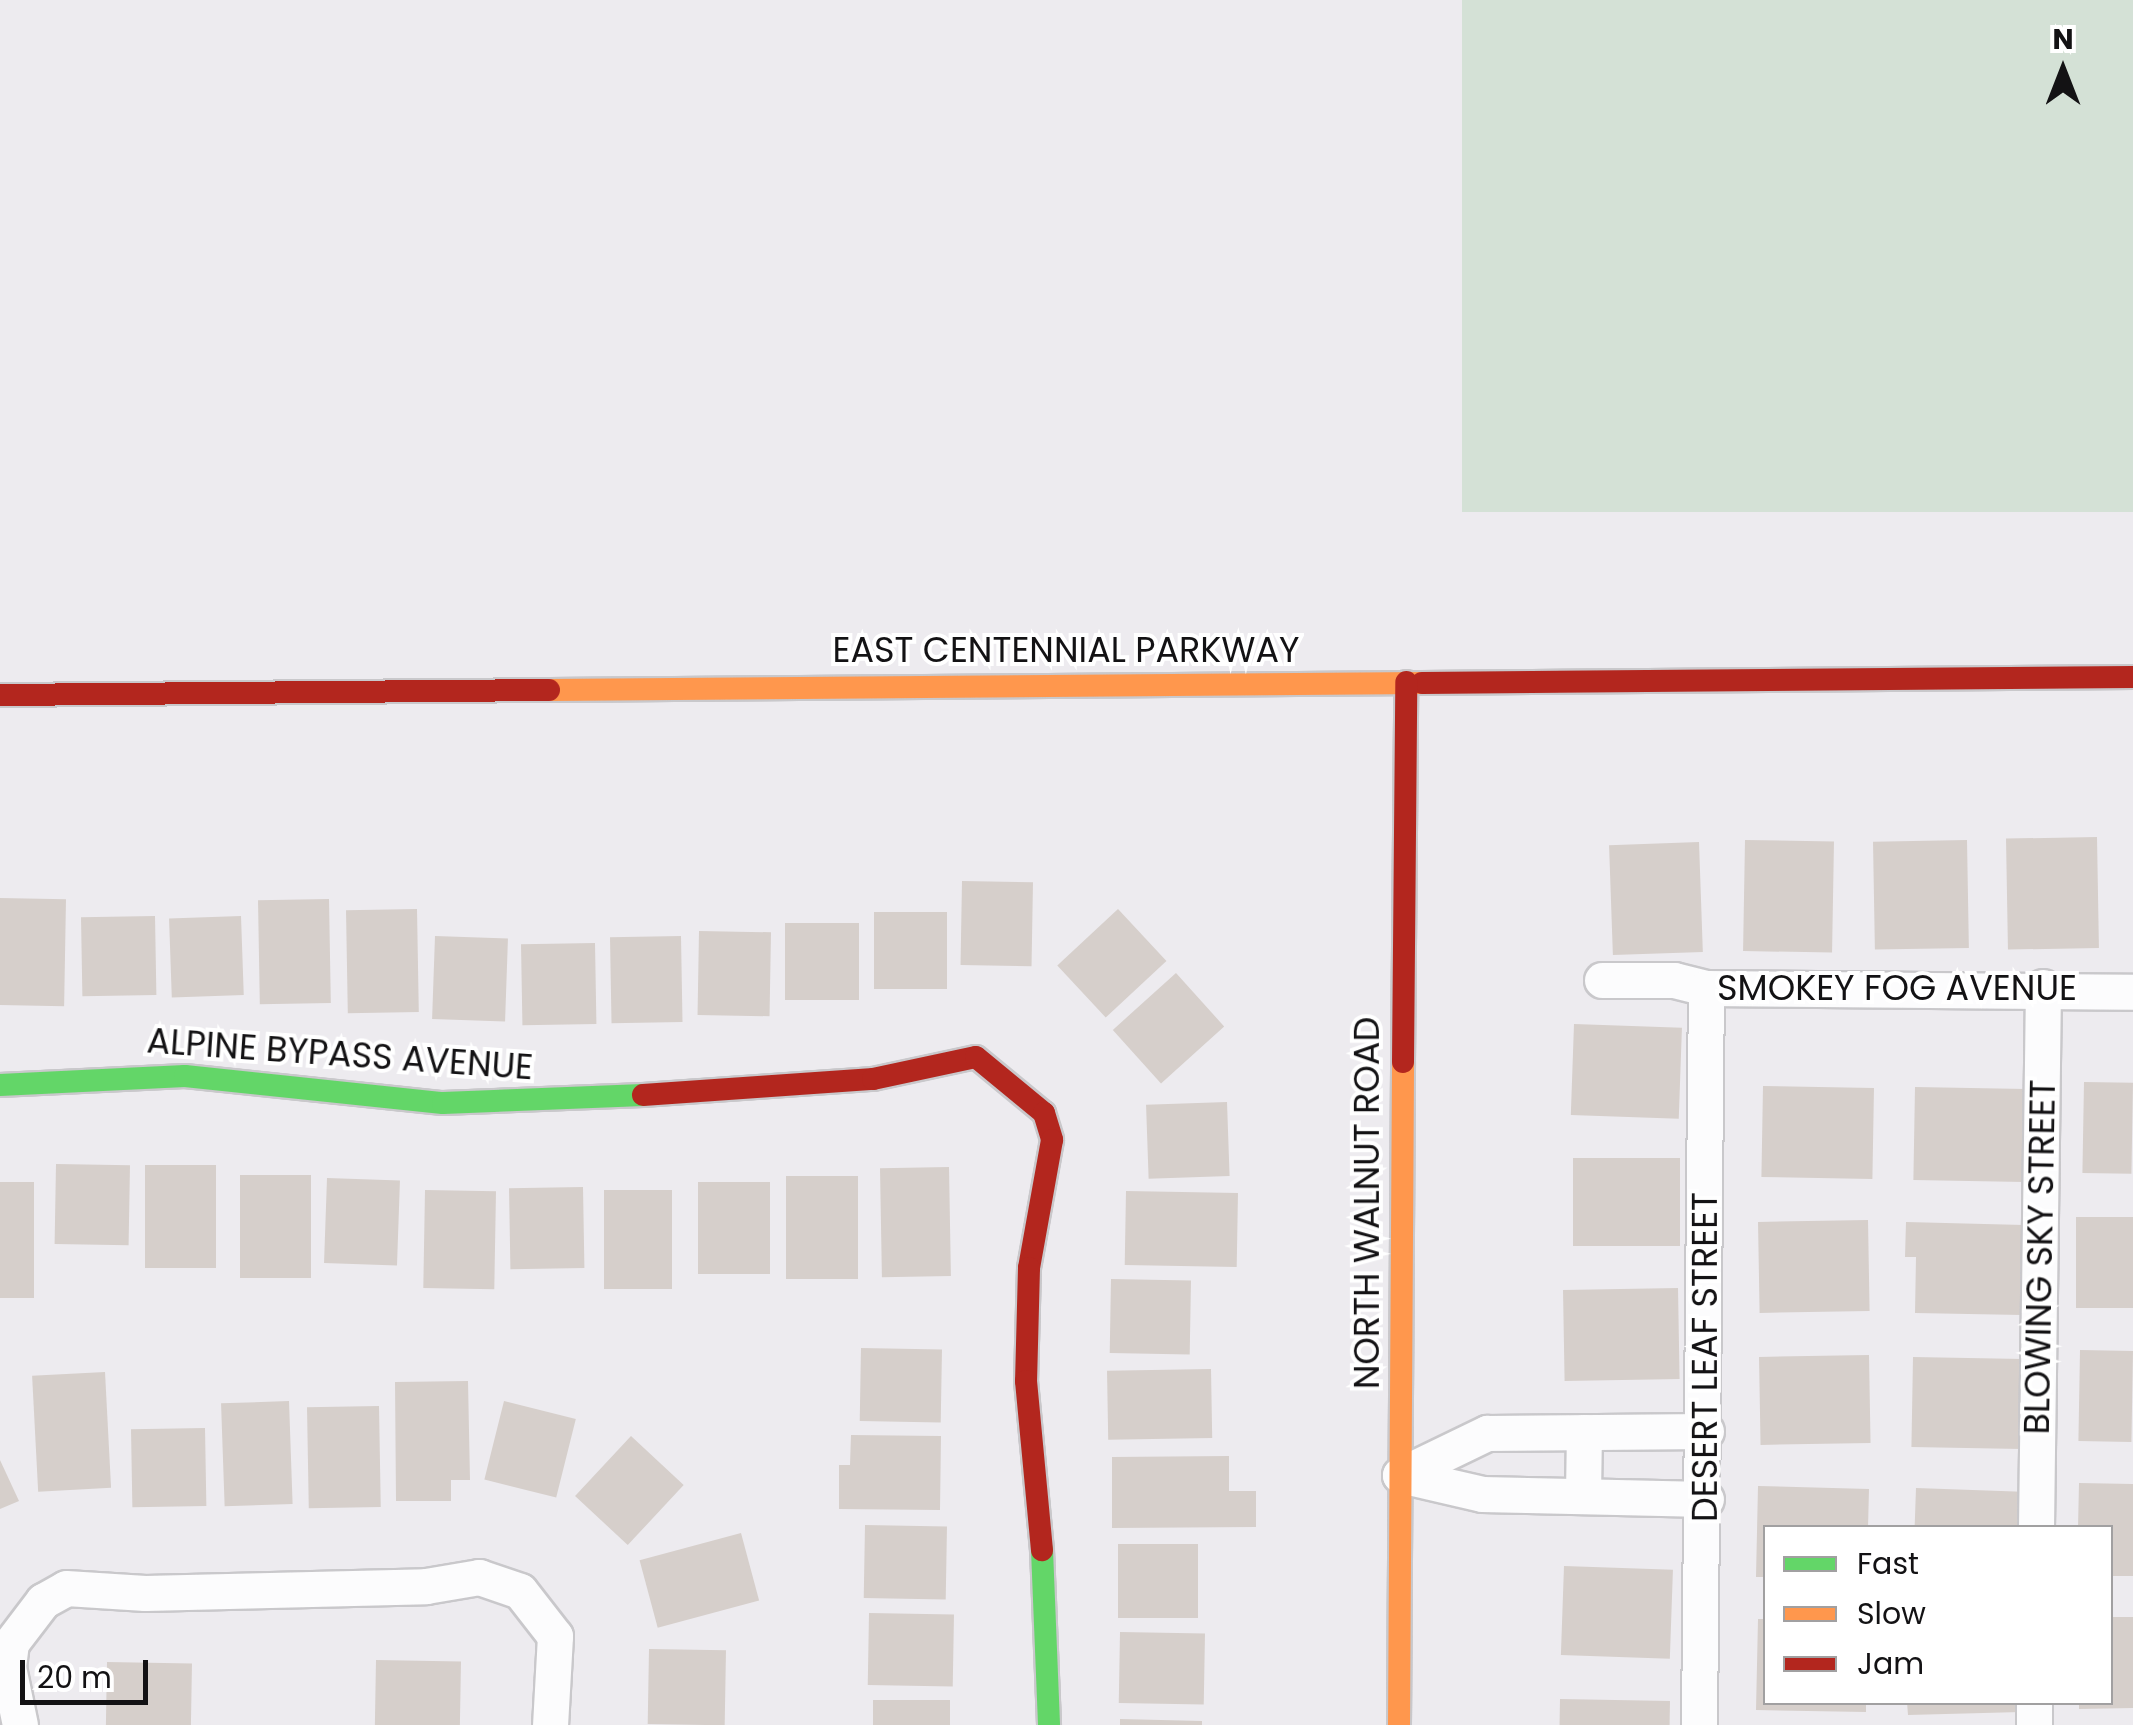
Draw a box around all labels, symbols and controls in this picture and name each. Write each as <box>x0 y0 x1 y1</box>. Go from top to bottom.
north arrow <box>2013 20 2113 120</box>
text: N <box>2052 20 2074 59</box>
street label: EAST CENTENNIAL PARKWAY <box>832 629 1300 671</box>
street label: SMOKEY FOG AVENUE <box>1717 967 2077 1009</box>
street label: NORTH WALNUT ROAD <box>1346 1017 1388 1389</box>
street label: ALPINE BYPASS AVENUE <box>145 1020 535 1088</box>
street label: BLOWING SKY STREET <box>2016 1079 2064 1435</box>
street label: DESERT LEAF STREET <box>1684 1192 1726 1522</box>
legend <box>1763 1525 2113 1705</box>
text: Fast <box>1857 1542 1919 1585</box>
text: Slow <box>1857 1592 1926 1635</box>
scale bar <box>25 1640 152 1702</box>
text: Jam <box>1857 1642 1924 1685</box>
text: 20 m <box>37 1656 112 1699</box>

